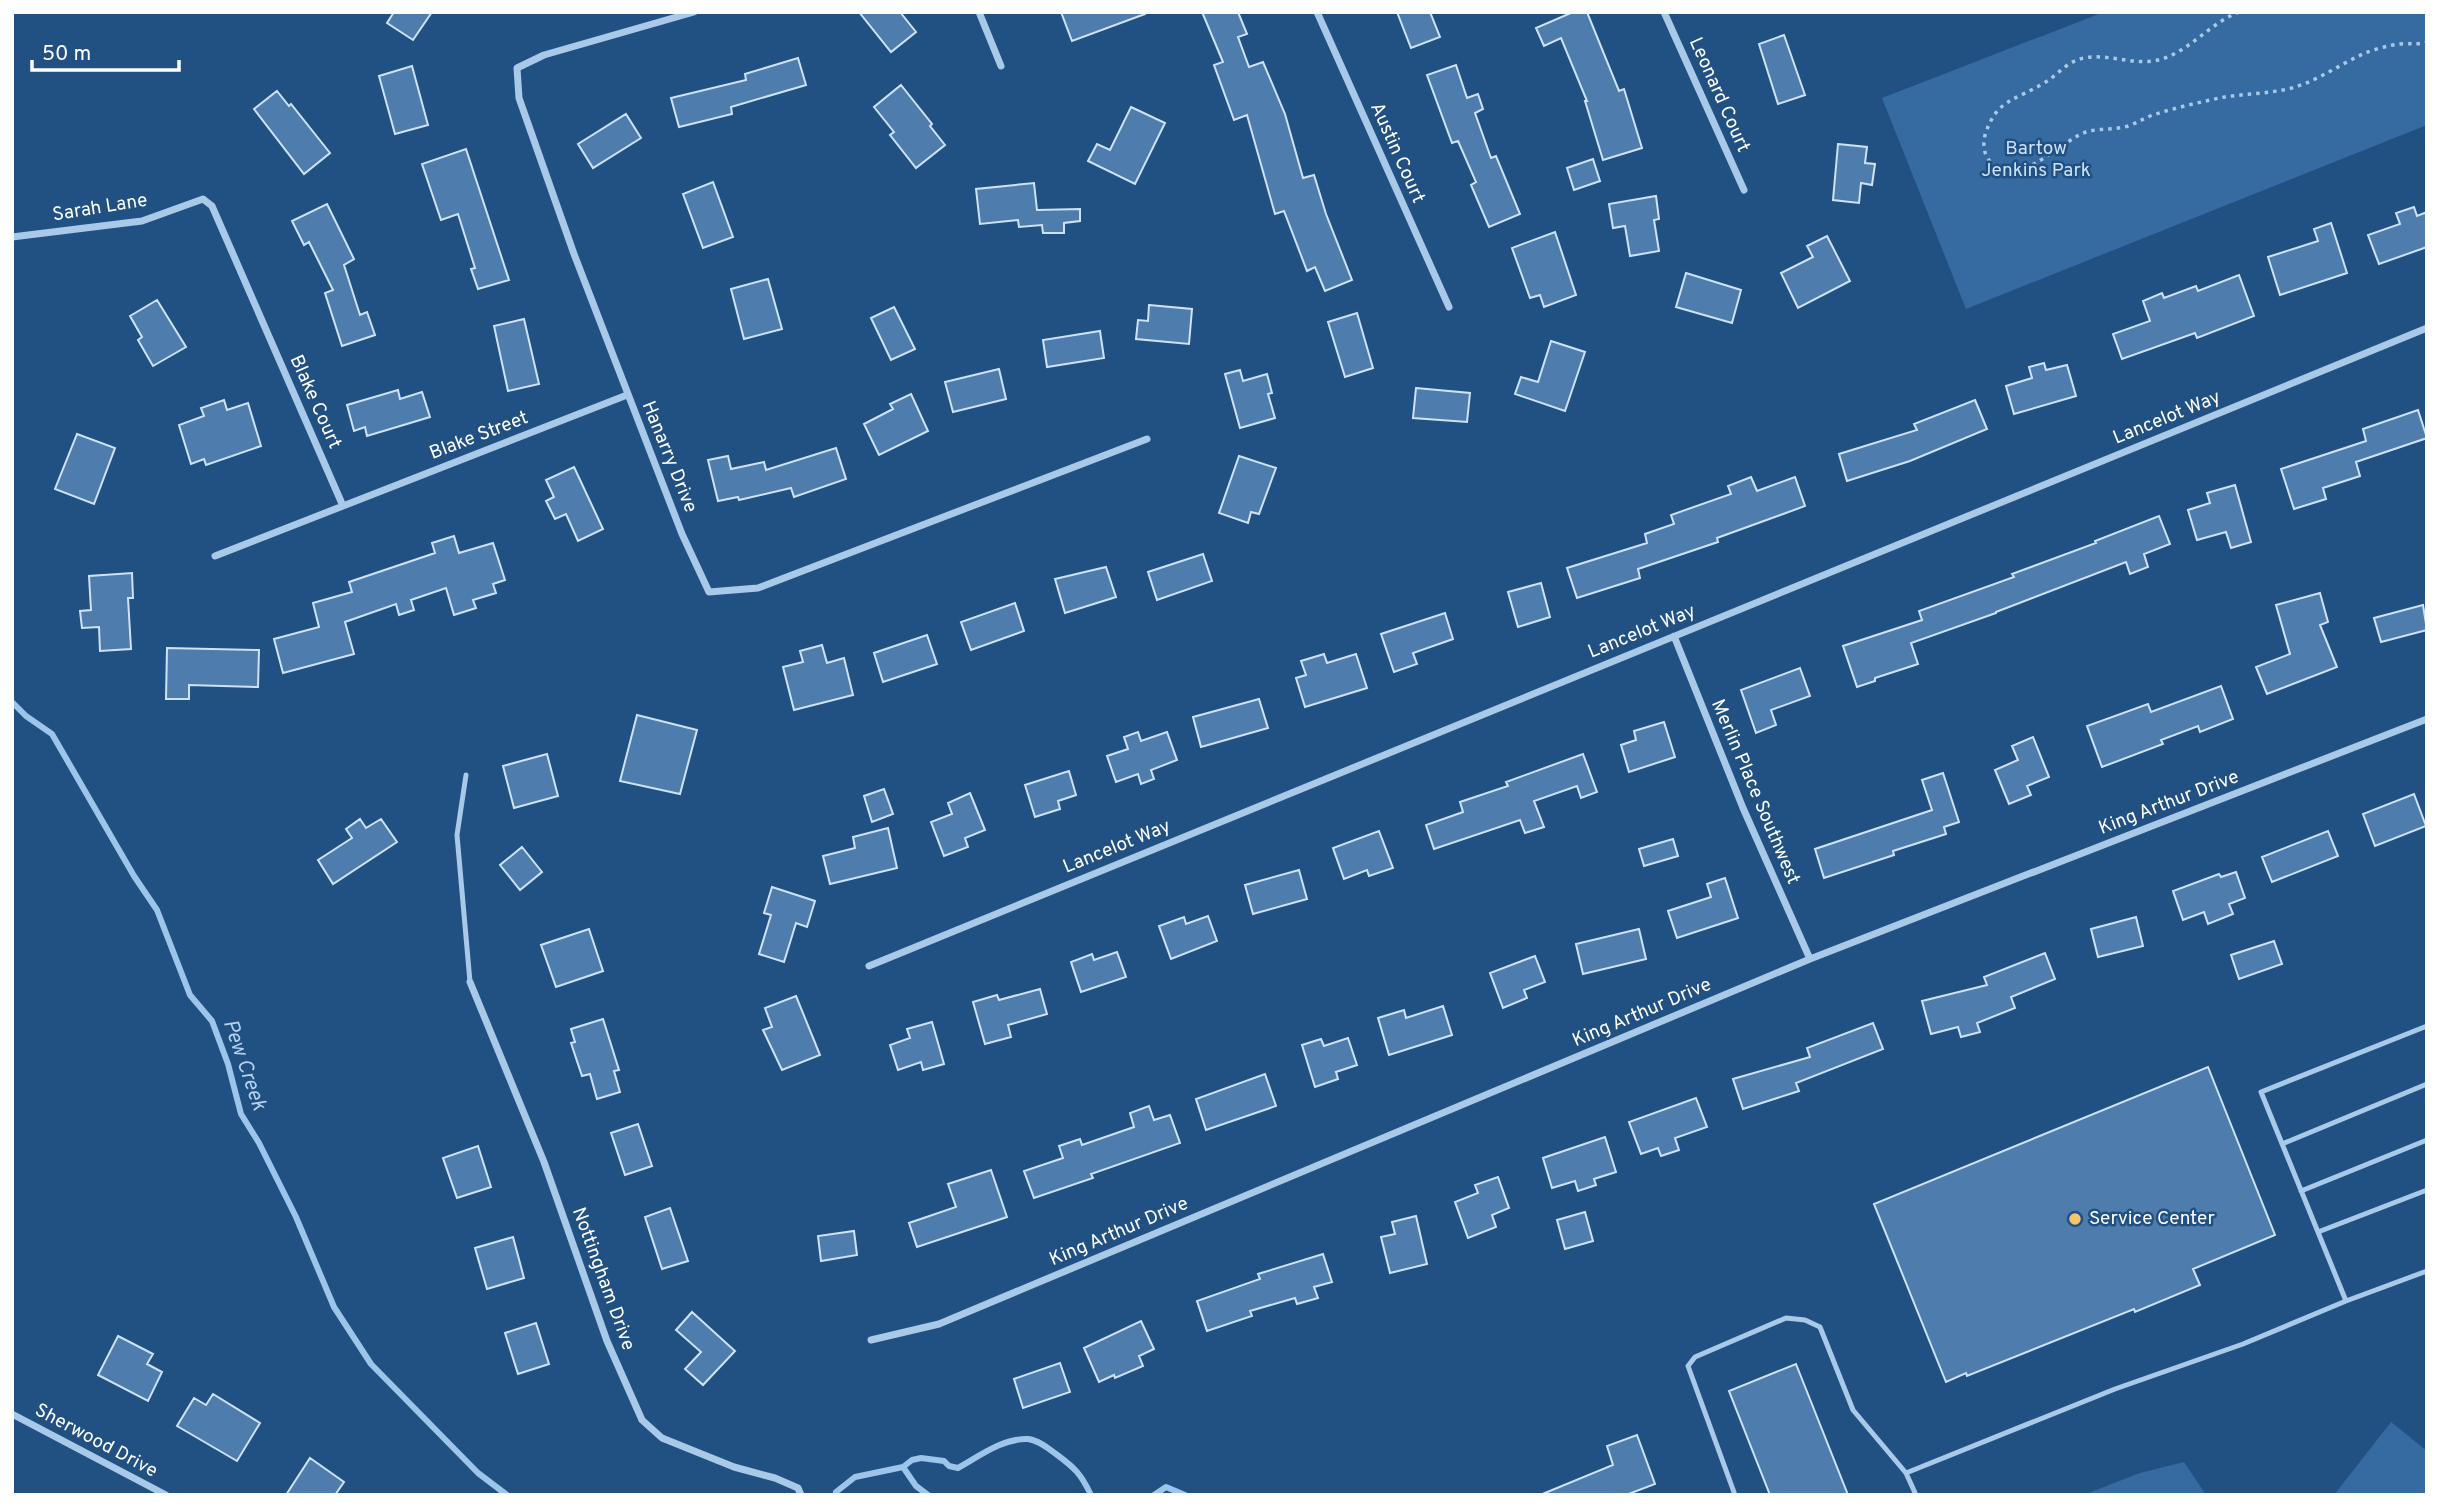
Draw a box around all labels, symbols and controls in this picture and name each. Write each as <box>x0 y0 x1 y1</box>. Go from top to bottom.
scale bar <box>32 28 178 72</box>
street label: Leonard Court <box>1683 34 1755 156</box>
text: 50 m <box>42 41 91 68</box>
street label: Austin Court <box>1364 99 1430 207</box>
park label: Bartow Jenkins Park <box>1981 137 2091 183</box>
street label: Sarah Lane <box>51 189 149 227</box>
street label: Blake Court <box>284 351 346 453</box>
street label: Lancelot Way <box>2110 386 2224 450</box>
street label: Hanarry Drive <box>636 398 702 516</box>
street label: Blake Street <box>426 406 532 466</box>
street label: Lancelot Way <box>1585 600 1699 664</box>
street label: Merlin Place Southwest <box>1705 696 1805 888</box>
street label: King Arthur Drive <box>2095 765 2243 841</box>
street label: Lancelot Way <box>1060 815 1174 879</box>
street label: King Arthur Drive <box>1569 973 1715 1053</box>
water label: Pew Creek <box>216 1016 272 1115</box>
street label: King Arthur Drive <box>1046 1192 1192 1272</box>
street label: Nottingham Drive <box>566 1204 640 1354</box>
place label: Service Center <box>2089 1207 2216 1231</box>
marker: Service Center <box>2067 1211 2083 1227</box>
street label: Sherwood Drive <box>31 1399 161 1483</box>

